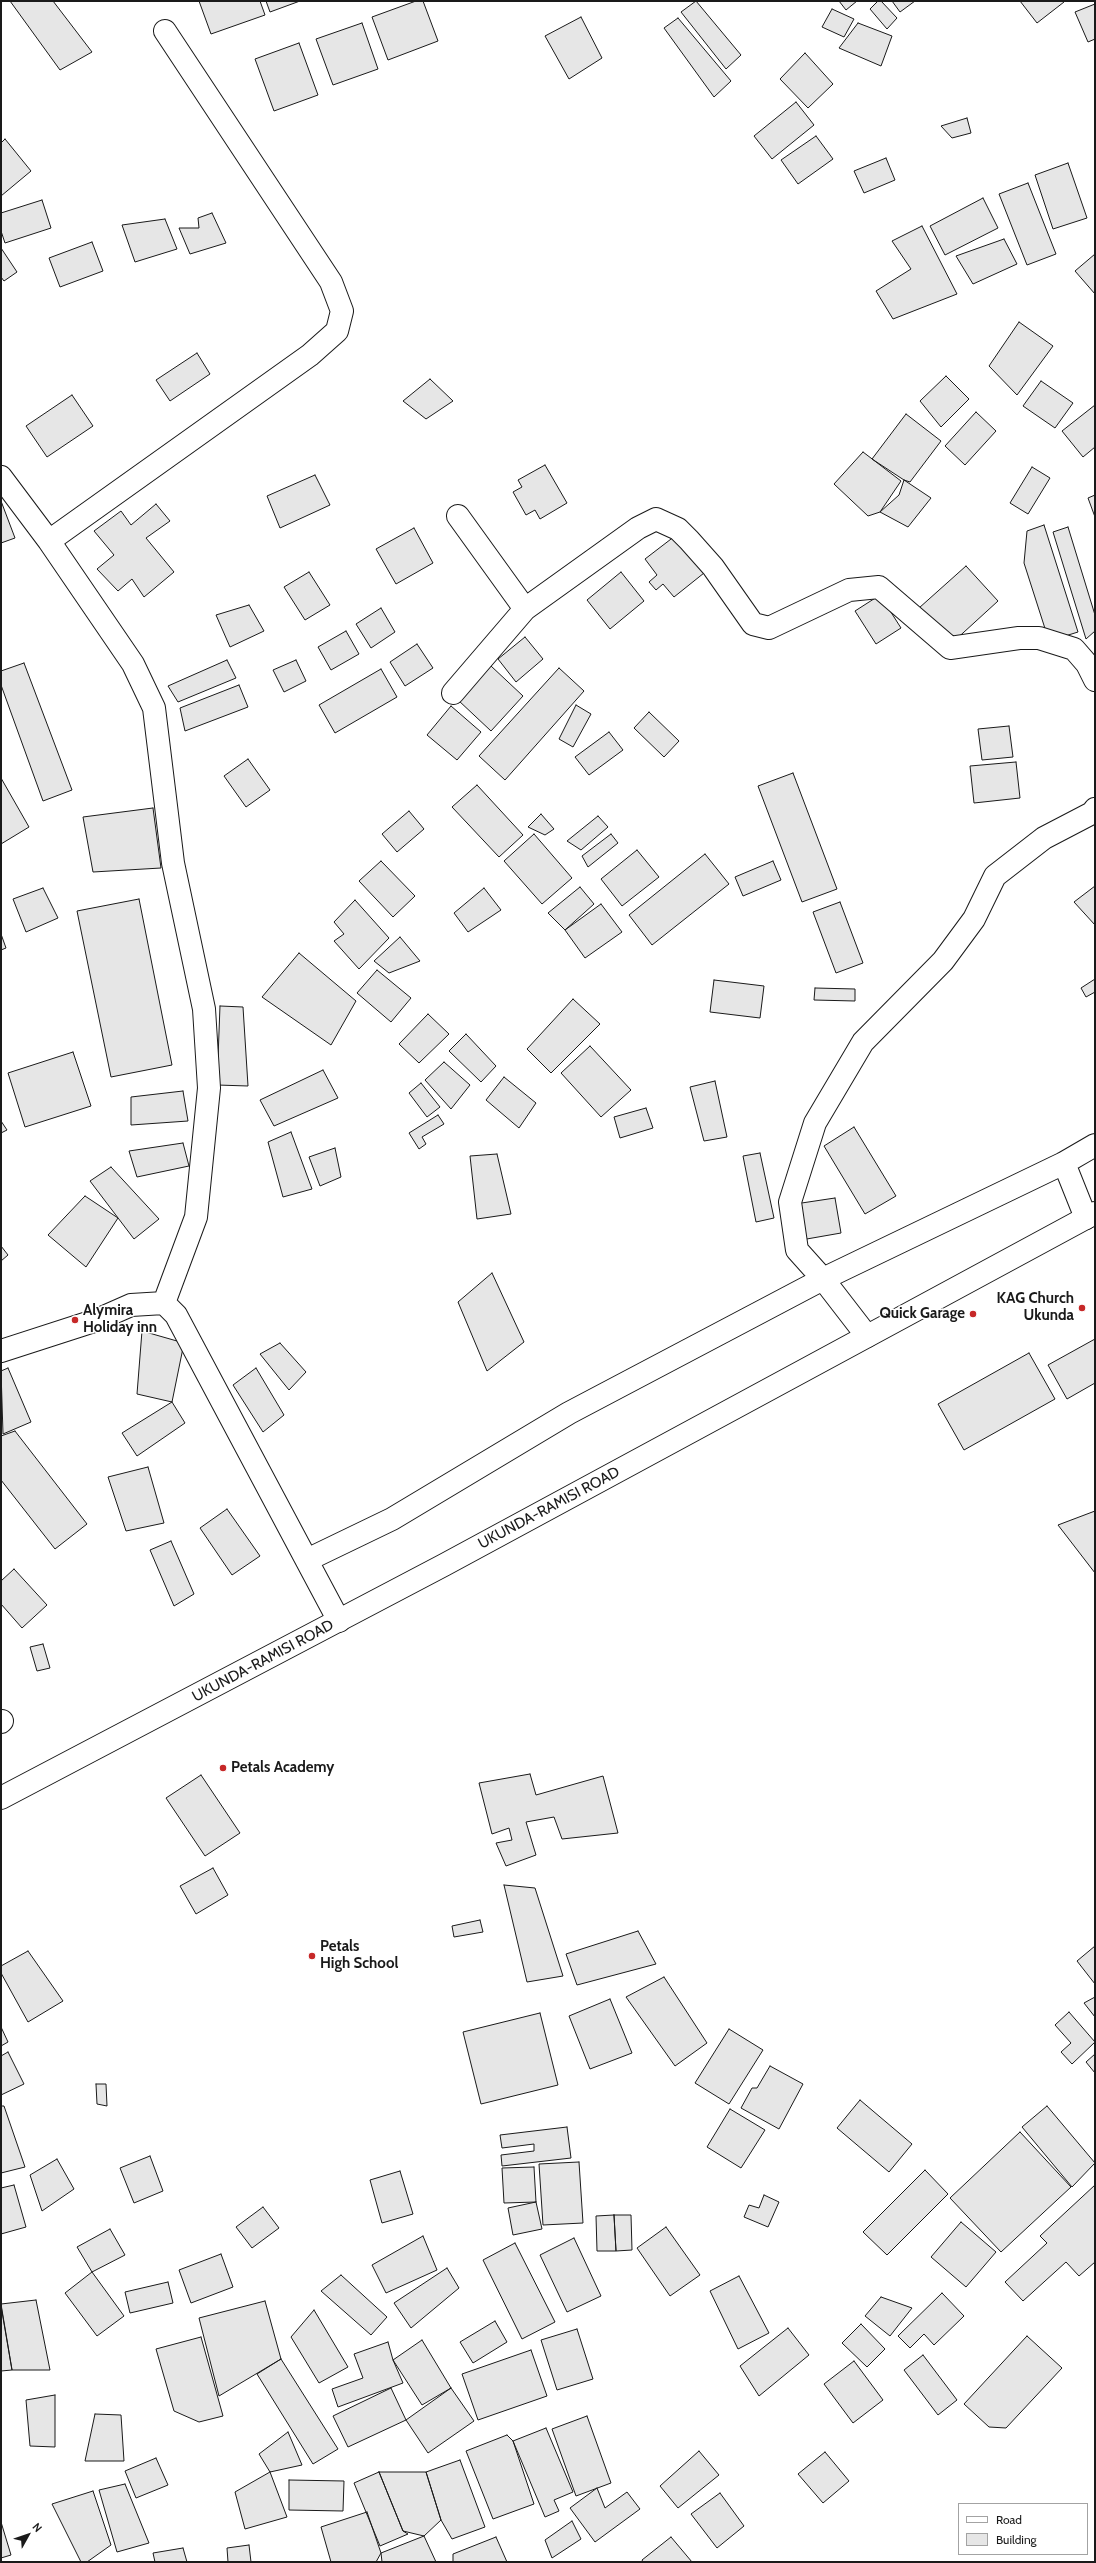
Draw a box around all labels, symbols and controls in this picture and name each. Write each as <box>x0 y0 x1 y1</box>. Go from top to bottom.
place label: KAG Church Ukunda <box>997 1290 1074 1325</box>
place label: Alymira Holiday inn <box>83 1302 157 1337</box>
marker: KAG Church Ukunda <box>1077 1303 1087 1313</box>
place label: Quick Garage <box>879 1305 965 1323</box>
marker: Quick Garage <box>968 1309 978 1319</box>
marker: Alymira Holiday inn <box>70 1315 80 1325</box>
street label: UKUNDA-RAMISI ROAD <box>475 1463 623 1553</box>
street label: UKUNDA-RAMISI ROAD <box>189 1616 337 1706</box>
place label: Petals Academy <box>231 1759 334 1777</box>
marker: Petals Academy <box>218 1763 228 1773</box>
place label: Petals High School <box>320 1938 398 1973</box>
marker: Petals High School <box>307 1951 317 1961</box>
legend <box>958 2503 1088 2555</box>
text: Road <box>996 2512 1022 2527</box>
north arrow <box>8 2515 48 2555</box>
text: N <box>29 2520 45 2535</box>
text: Building <box>996 2532 1037 2547</box>

